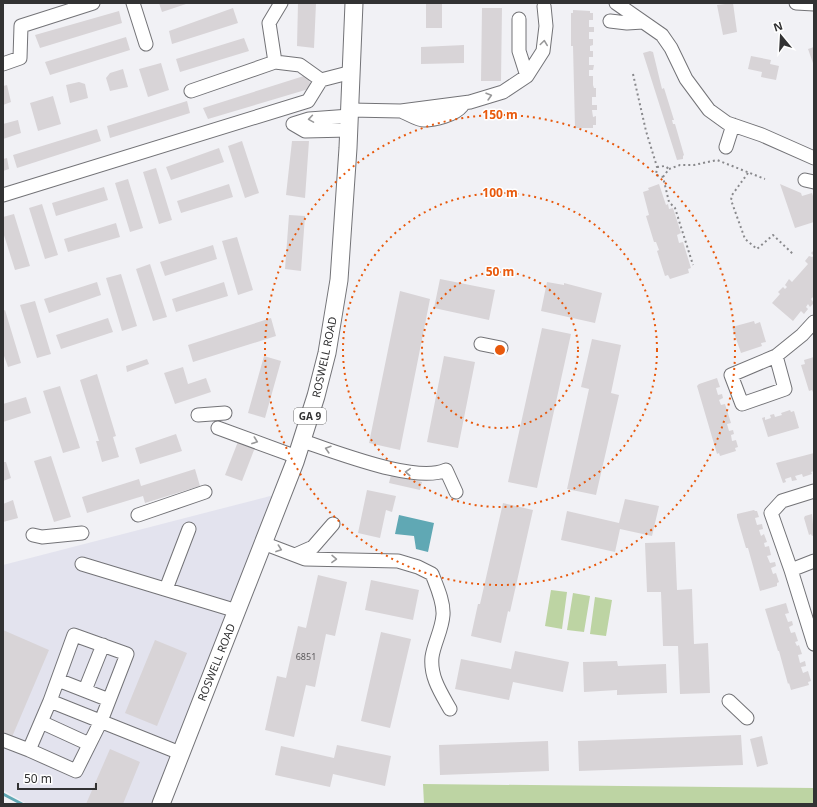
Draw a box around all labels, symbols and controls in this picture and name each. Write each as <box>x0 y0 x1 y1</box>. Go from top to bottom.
north arrow <box>761 16 801 56</box>
text: N <box>771 17 784 35</box>
one-way arrow <box>539 40 548 46</box>
one-way arrow <box>486 92 493 101</box>
text: 150 m <box>482 106 518 123</box>
one-way arrow <box>308 114 314 123</box>
text: 100 m <box>482 184 518 201</box>
text: 50 m <box>486 263 514 280</box>
street label: ROSWELL ROAD <box>308 315 340 399</box>
centre of rings <box>493 343 507 357</box>
road number: GA 9 <box>294 408 326 424</box>
one-way arrow <box>251 437 258 445</box>
one-way arrow <box>325 445 332 454</box>
one-way arrow <box>404 467 411 476</box>
one-way arrow <box>276 545 283 553</box>
one-way arrow <box>331 555 337 563</box>
street label: ROSWELL ROAD <box>194 621 238 703</box>
house number: 6851 <box>296 650 316 663</box>
scale bar <box>18 765 96 791</box>
text: 50 m <box>24 770 52 787</box>

